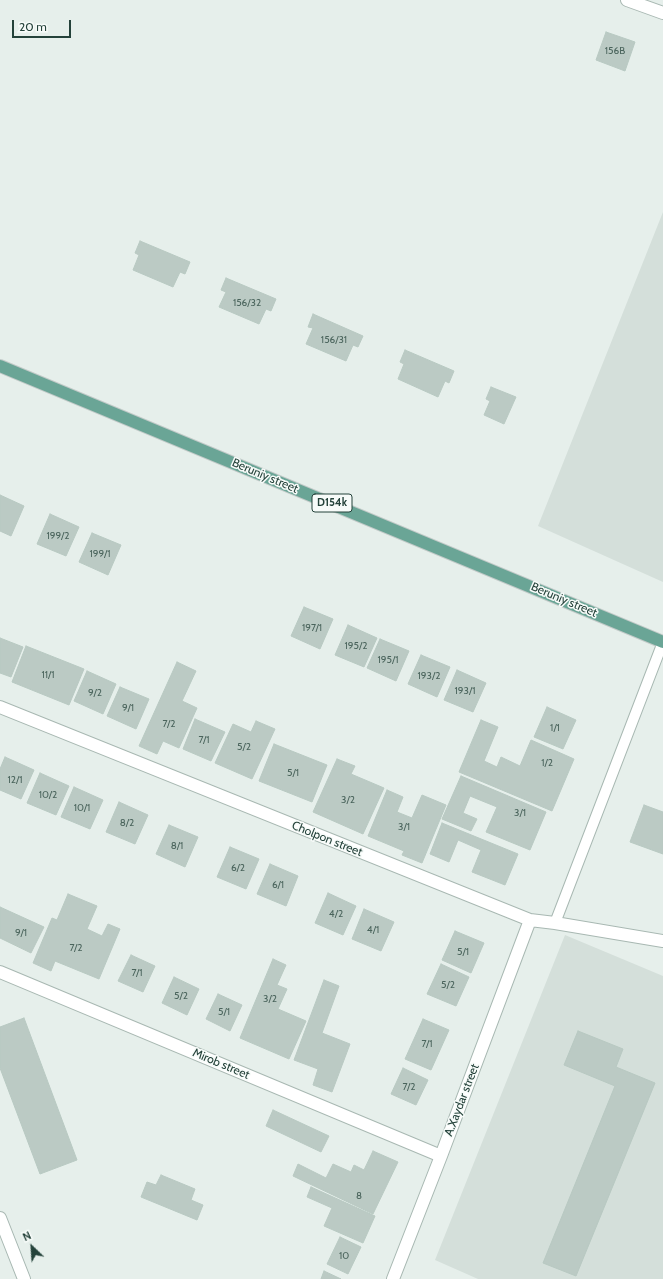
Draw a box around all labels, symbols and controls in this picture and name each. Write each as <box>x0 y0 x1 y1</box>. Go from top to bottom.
scale bar <box>14 12 73 38</box>
text: 20 m <box>19 19 47 34</box>
house number: 156B <box>605 45 625 57</box>
house number: 156/32 <box>233 297 261 309</box>
house number: 156/31 <box>321 334 347 346</box>
street label: Beruniy street <box>230 456 300 496</box>
road number: D154k <box>312 494 352 512</box>
house number: 199/2 <box>47 530 69 542</box>
house number: 199/1 <box>90 548 110 560</box>
street label: Beruniy street <box>529 580 599 620</box>
house number: 197/1 <box>302 622 322 634</box>
house number: 195/2 <box>345 640 367 652</box>
house number: 195/1 <box>378 654 398 666</box>
house number: 11/1 <box>41 669 55 681</box>
house number: 193/2 <box>418 670 440 682</box>
house number: 193/1 <box>455 685 475 697</box>
house number: 9/2 <box>88 687 102 699</box>
house number: 9/1 <box>122 702 134 714</box>
house number: 7/2 <box>163 718 175 730</box>
house number: 1/1 <box>550 722 560 734</box>
house number: 7/1 <box>199 734 209 746</box>
house number: 5/2 <box>237 741 251 753</box>
house number: 1/2 <box>541 757 553 769</box>
house number: 5/1 <box>287 767 299 779</box>
house number: 12/1 <box>8 774 22 786</box>
house number: 10/2 <box>39 789 57 801</box>
house number: 3/2 <box>341 794 355 806</box>
house number: 10/1 <box>74 802 90 814</box>
house number: 3/1 <box>514 807 526 819</box>
house number: 8/2 <box>120 817 134 829</box>
street label: Cholpon street <box>290 818 364 860</box>
house number: 3/1 <box>398 821 410 833</box>
house number: 8/1 <box>171 840 183 852</box>
house number: 6/2 <box>231 862 245 874</box>
house number: 6/1 <box>272 879 284 891</box>
house number: 4/2 <box>329 908 343 920</box>
house number: 4/1 <box>367 924 379 936</box>
house number: 9/1 <box>15 927 27 939</box>
house number: 7/2 <box>70 942 82 954</box>
house number: 5/1 <box>457 946 469 958</box>
house number: 7/1 <box>132 967 142 979</box>
house number: 5/2 <box>441 979 455 991</box>
house number: 5/2 <box>174 990 188 1002</box>
house number: 3/2 <box>263 993 277 1005</box>
house number: 5/1 <box>218 1006 230 1018</box>
house number: 7/1 <box>422 1038 432 1050</box>
street label: Mirob street <box>190 1046 252 1082</box>
street label: A.Xaydar street <box>442 1062 482 1138</box>
house number: 7/2 <box>403 1081 415 1093</box>
house number: 8 <box>356 1190 362 1202</box>
north arrow <box>12 1227 52 1267</box>
text: N <box>20 1228 33 1244</box>
house number: 10 <box>339 1250 349 1262</box>

